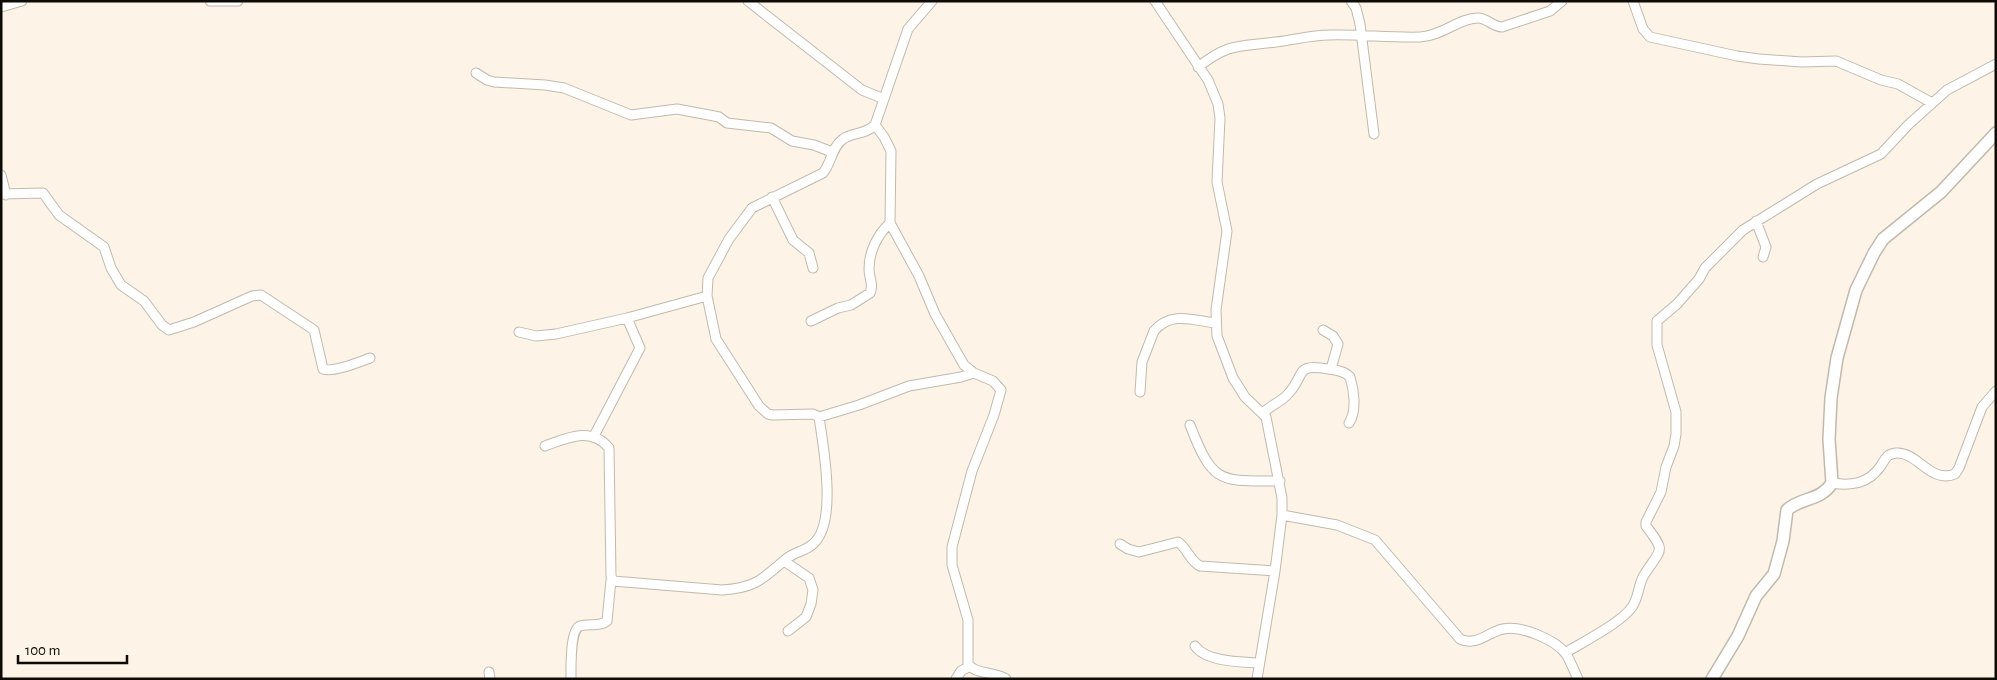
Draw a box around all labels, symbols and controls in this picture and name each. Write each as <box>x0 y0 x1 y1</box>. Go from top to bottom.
scale bar <box>18 632 126 664</box>
text: 100 m <box>25 643 60 658</box>

